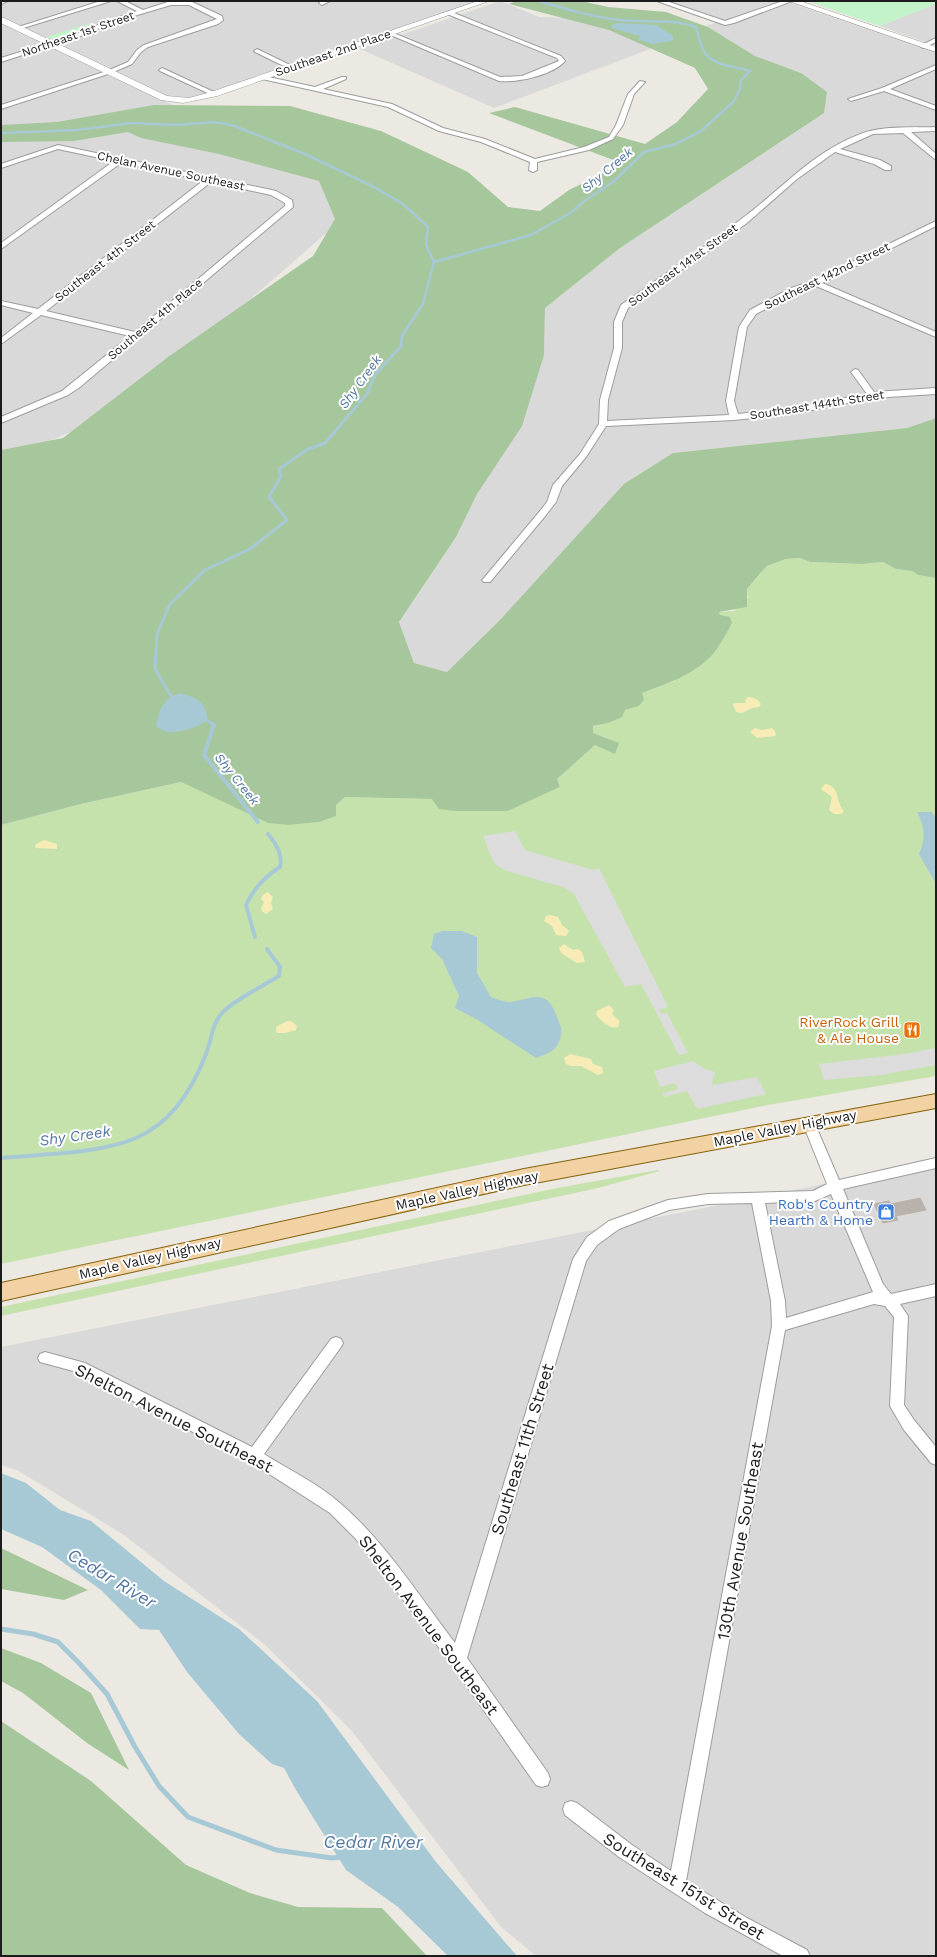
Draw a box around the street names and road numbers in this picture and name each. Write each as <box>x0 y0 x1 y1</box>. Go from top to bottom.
street label: Northeast 1st Street <box>20 8 136 60</box>
street label: Southeast 2nd Place <box>273 27 393 79</box>
street label: Chelan Avenue Southeast <box>96 149 246 193</box>
street label: Southeast 4th Street <box>52 217 158 305</box>
street label: Southeast 141st Street <box>626 221 740 309</box>
street label: Southeast 142nd Street <box>762 239 892 313</box>
street label: Southeast 4th Place <box>105 275 205 363</box>
street label: Southeast 144th Street <box>749 387 885 423</box>
street label: Maple Valley Highway <box>712 1106 859 1150</box>
street label: Maple Valley Highway <box>394 1167 541 1213</box>
street label: Maple Valley Highway <box>77 1234 224 1282</box>
street label: Shelton Avenue Southeast <box>72 1359 276 1477</box>
street label: Southeast 11th Street <box>486 1361 558 1537</box>
street label: 130th Avenue Southeast <box>713 1441 767 1641</box>
street label: Shelton Avenue Southeast <box>355 1531 503 1719</box>
street label: Southeast 151st Street <box>600 1828 768 1944</box>

